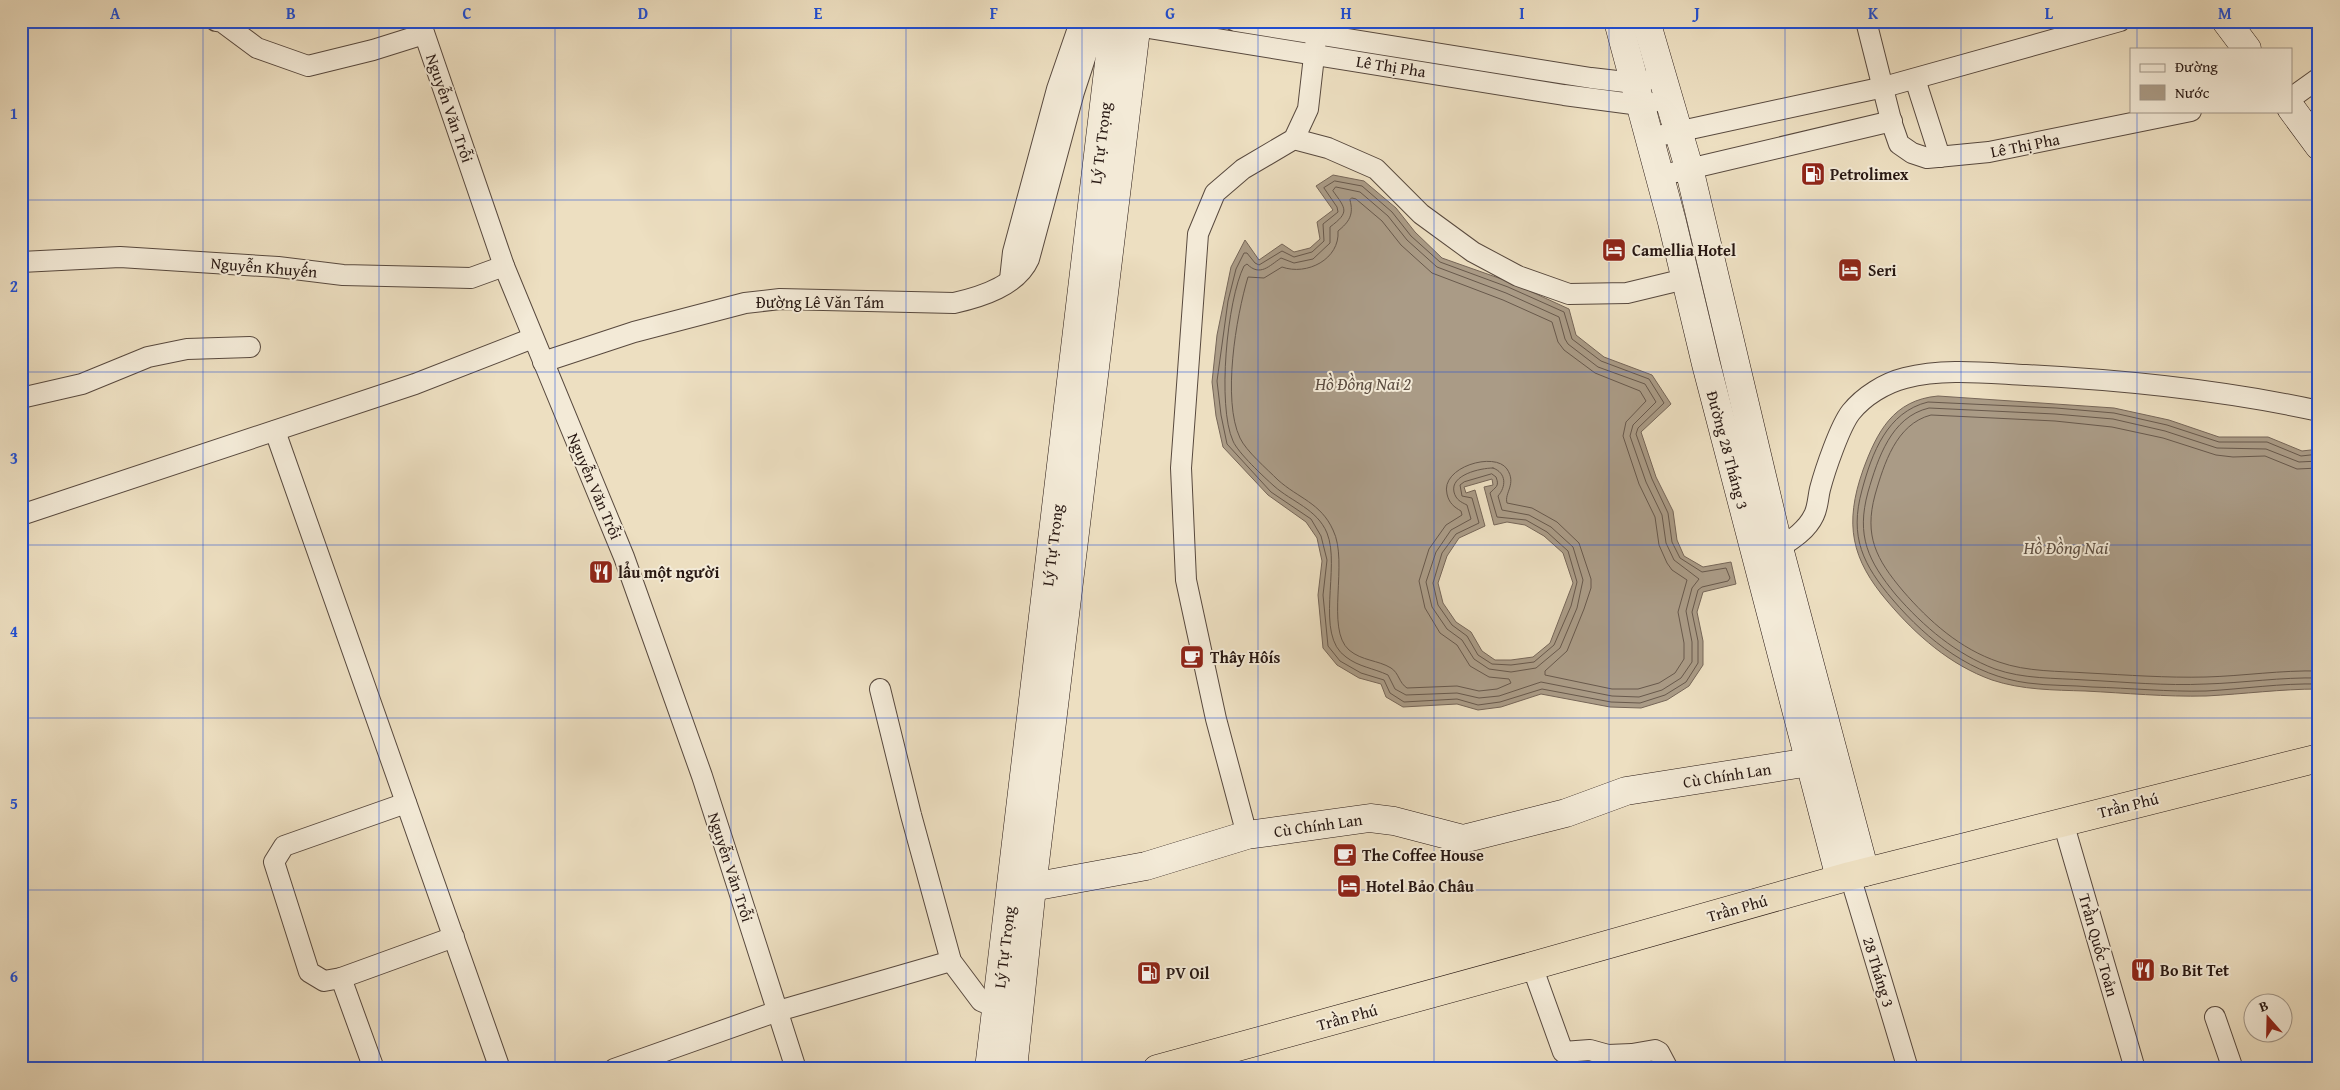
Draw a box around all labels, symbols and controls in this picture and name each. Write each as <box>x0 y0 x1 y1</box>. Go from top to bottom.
text: A <box>110 1 121 25</box>
text: B <box>286 1 296 25</box>
text: C <box>462 1 472 25</box>
text: D <box>638 1 648 25</box>
text: E <box>814 1 823 25</box>
text: F <box>990 1 998 25</box>
text: G <box>1165 1 1175 25</box>
text: H <box>1340 1 1352 25</box>
text: I <box>1519 1 1525 25</box>
text: J <box>1691 1 1700 25</box>
text: K <box>1868 1 1879 25</box>
text: L <box>2045 1 2054 25</box>
text: M <box>2218 1 2232 25</box>
legend <box>2130 48 2292 112</box>
street label: Lê Thị Pha <box>1355 49 1428 83</box>
street label: Nguyễn Văn Trỗi <box>420 50 480 166</box>
text: Đường <box>2175 56 2218 77</box>
text: Nước <box>2175 82 2210 103</box>
text: 1 <box>10 101 18 125</box>
street label: Lý Tự Trọng <box>1083 101 1117 185</box>
street label: Lê Thị Pha <box>1988 126 2062 163</box>
fuel station icon: Petrolimex <box>1800 161 1826 187</box>
place label: Petrolimex <box>1830 162 1909 186</box>
hotel icon: Camellia Hotel <box>1601 237 1627 263</box>
place label: Camellia Hotel <box>1632 238 1736 262</box>
street label: Nguyễn Khuyến <box>210 250 318 284</box>
hotel icon: Seri <box>1837 257 1863 283</box>
place label: Seri <box>1868 258 1897 282</box>
text: 2 <box>10 274 18 298</box>
street label: Đường Lê Văn Tám <box>756 290 884 314</box>
water label: Hồ Đồng Nai 2 <box>1314 370 1411 397</box>
street label: Đường 28 Tháng 3 <box>1701 388 1755 512</box>
street label: Nguyễn Văn Trỗi <box>562 429 628 544</box>
text: 3 <box>10 446 18 470</box>
street label: Lý Tự Trọng <box>1035 503 1069 587</box>
water label: Hồ Đồng Nai <box>2023 534 2109 561</box>
restaurant icon: lẩu một người <box>588 559 614 585</box>
place label: lẩu một người <box>618 560 719 584</box>
text: 4 <box>10 619 18 643</box>
cafe icon: Thây Hôís <box>1179 644 1205 670</box>
place label: Thây Hôís <box>1210 645 1280 669</box>
street label: Cù Chính Lan <box>1681 756 1773 794</box>
street label: Trần Phú <box>2095 786 2161 824</box>
text: 5 <box>10 791 18 815</box>
street label: Cù Chính Lan <box>1272 807 1364 843</box>
street label: Nguyễn Văn Trỗi <box>702 809 760 925</box>
cafe icon: The Coffee House <box>1332 842 1358 868</box>
place label: The Coffee House <box>1362 843 1484 867</box>
hotel icon: Hotel Bảo Châu <box>1336 873 1362 899</box>
place label: Hotel Bảo Châu <box>1366 874 1475 898</box>
street label: Trần Phú <box>1704 888 1770 928</box>
street label: Trần Quốc Toản <box>2073 891 2125 999</box>
street label: Lý Tự Trọng <box>987 905 1021 989</box>
street label: 28 Tháng 3 <box>1857 934 1901 1010</box>
restaurant icon: Bo Bit Tet <box>2130 957 2156 983</box>
place label: Bo Bit Tet <box>2160 958 2229 982</box>
fuel station icon: PV Oil <box>1136 960 1162 986</box>
place label: PV Oil <box>1166 961 1210 985</box>
text: 6 <box>10 964 18 988</box>
north arrow <box>2242 992 2292 1042</box>
text: B <box>2256 995 2271 1017</box>
street label: Trần Phú <box>1314 997 1380 1037</box>

